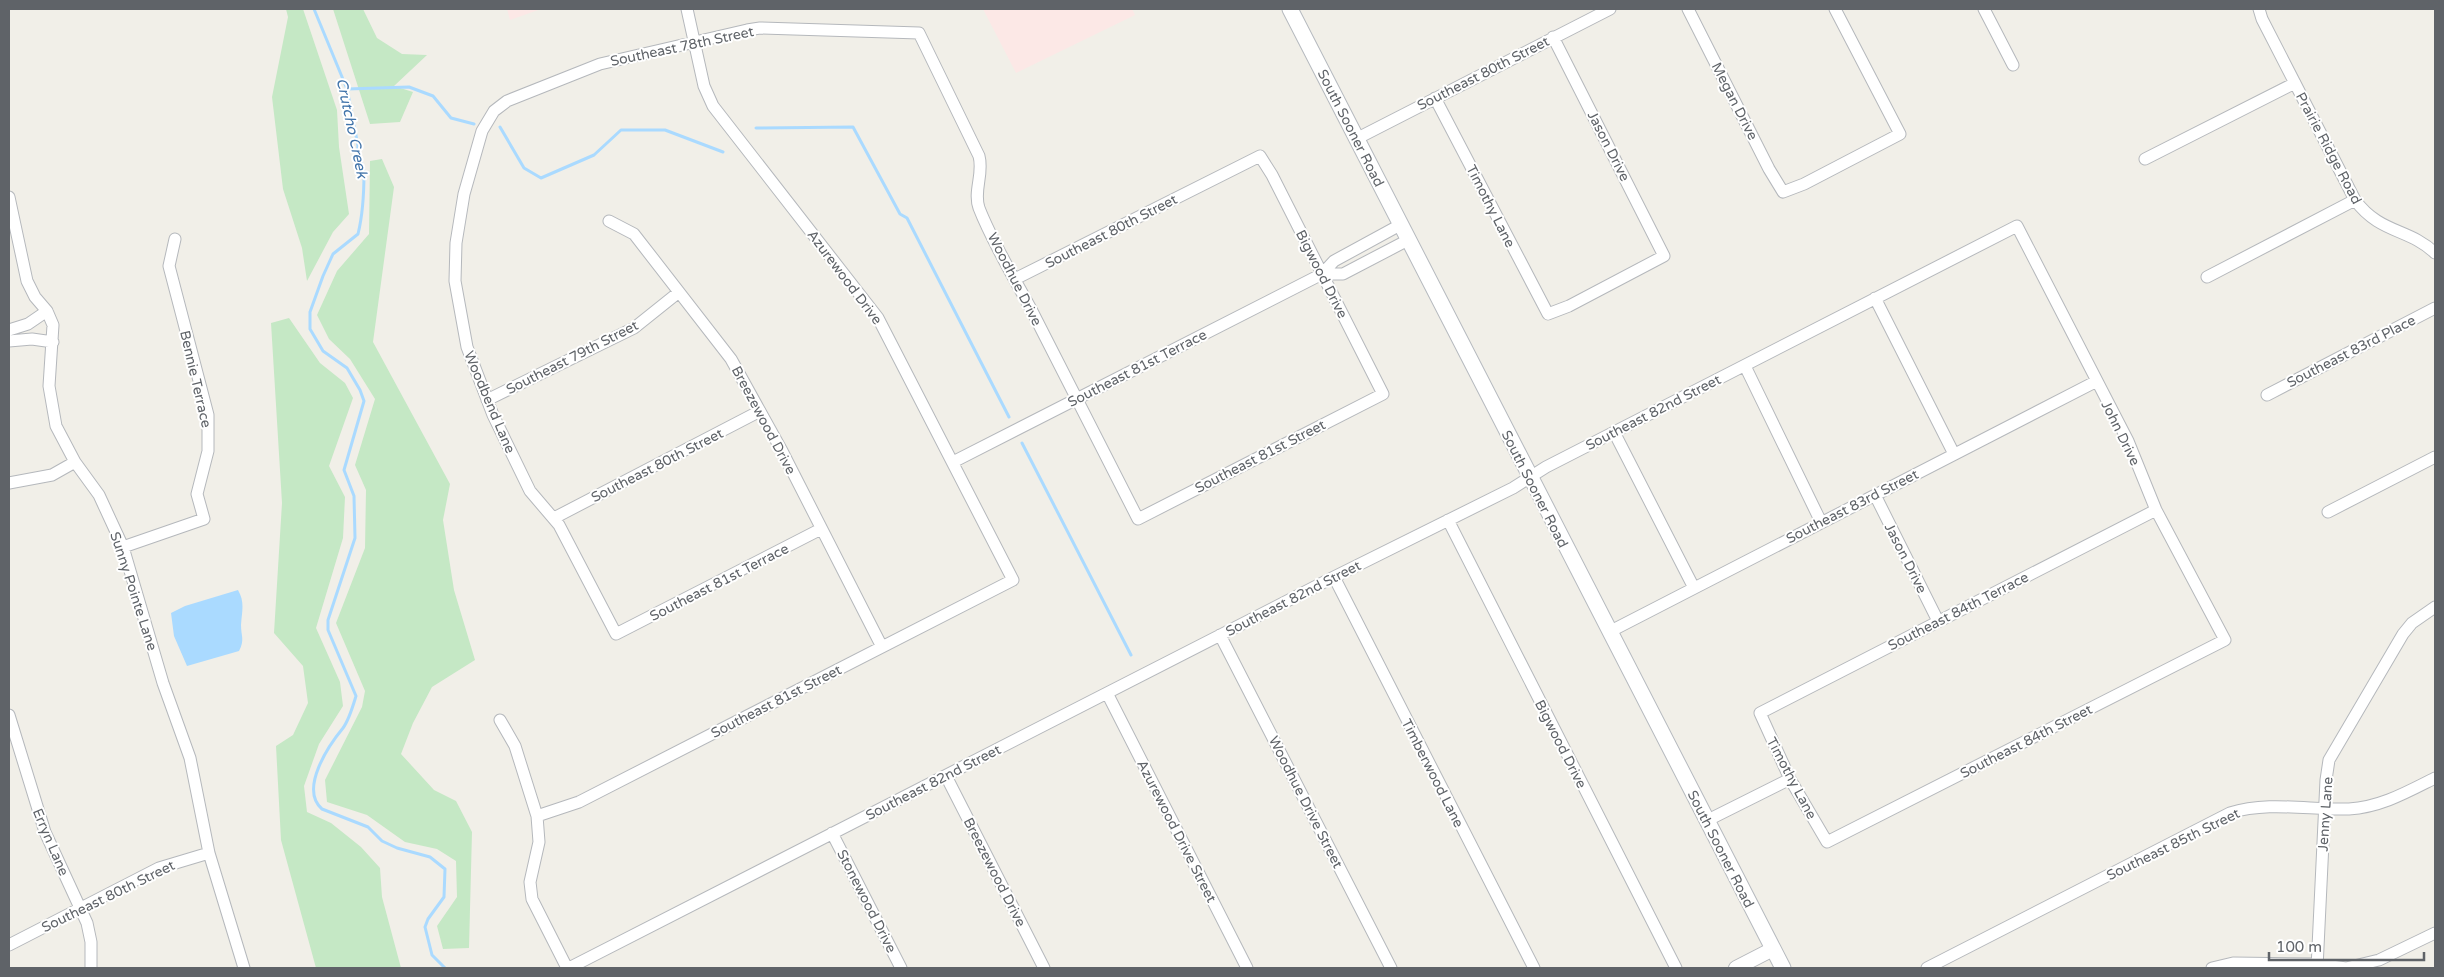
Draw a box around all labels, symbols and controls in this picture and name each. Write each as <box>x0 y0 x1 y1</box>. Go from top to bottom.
street label: Southeast 78th Street <box>609 23 756 70</box>
street label: Southeast 80th Street <box>1414 32 1553 114</box>
street label: Megan Drive <box>1708 60 1761 143</box>
street label: South Sooner Road <box>1314 67 1388 190</box>
water label: Crutcho Creek <box>333 76 372 182</box>
street label: Prairie Ridge Road <box>2292 89 2365 207</box>
street label: Jason Drive <box>1584 108 1633 184</box>
street label: Timothy Lane <box>1462 162 1519 250</box>
street label: Southeast 80th Street <box>1042 190 1181 272</box>
street label: Azurewood Drive <box>804 227 886 328</box>
street label: Bigwood Drive <box>1292 227 1351 321</box>
street label: Woodhue Drive <box>984 230 1045 329</box>
street label: Southeast 83rd Place <box>2284 312 2419 391</box>
street label: Southeast 79th Street <box>503 316 642 398</box>
street label: Southeast 81st Terrace <box>1065 326 1210 411</box>
street label: Bennie Terrace <box>176 329 215 429</box>
street label: Woodbend Lane <box>460 348 519 456</box>
street label: Breezewood Drive <box>728 363 799 477</box>
street label: Southeast 82nd Street <box>1583 371 1724 454</box>
street label: John Drive <box>2098 398 2144 469</box>
street label: Southeast 81st Street <box>1192 416 1329 497</box>
street label: Southeast 80th Street <box>588 424 727 506</box>
street label: South Sooner Road <box>1498 428 1572 551</box>
street label: Southeast 83rd Street <box>1783 465 1922 547</box>
street label: Jason Drive <box>1881 520 1930 596</box>
street label: Sunny Pointe Lane <box>106 530 161 653</box>
street label: Southeast 81st Terrace <box>647 540 792 625</box>
street label: Southeast 82nd Street <box>1223 557 1364 640</box>
street label: Southeast 84th Terrace <box>1885 569 2031 654</box>
street label: Southeast 81st Street <box>708 661 845 742</box>
street label: Bigwood Drive <box>1531 697 1590 791</box>
street label: Southeast 84th Street <box>1957 700 2096 782</box>
street label: Timberwood Lane <box>1398 716 1467 830</box>
street label: Woodhue Drive Street <box>1265 733 1347 872</box>
street label: Timothy Lane <box>1763 734 1820 822</box>
street label: Southeast 82nd Street <box>863 741 1004 824</box>
street label: Azurewood Drive Street <box>1133 757 1220 906</box>
street label: Jenny Lane <box>2314 776 2337 852</box>
street label: South Sooner Road <box>1684 788 1758 911</box>
street label: Southeast 85th Street <box>2104 805 2243 884</box>
street label: Erryn Lane <box>29 806 72 879</box>
street label: Breezewood Drive <box>960 815 1029 930</box>
street label: Stonewood Drive <box>833 847 900 956</box>
street label: Southeast 80th Street <box>39 857 178 936</box>
scale bar <box>2269 930 2424 962</box>
text: 100 m <box>2276 938 2322 956</box>

